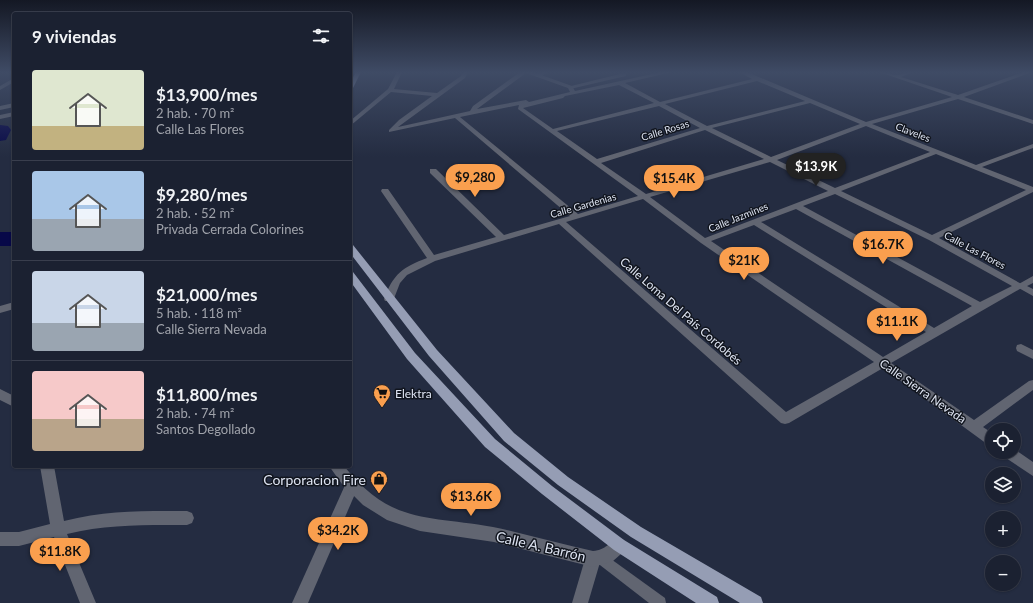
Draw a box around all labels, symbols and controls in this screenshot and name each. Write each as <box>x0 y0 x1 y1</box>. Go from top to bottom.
icon: filters <box>310 25 332 47</box>
text: 9 viviendas <box>32 26 117 47</box>
text: $13,900/mes <box>156 84 257 105</box>
icon: home <box>64 86 112 134</box>
text: 2 hab. · 70 m² <box>156 105 234 121</box>
street label: Calle Rosas <box>640 117 690 143</box>
street label: Claveles <box>894 120 932 144</box>
text: Calle Las Flores <box>156 121 244 137</box>
pin: $13.9K <box>783 153 849 187</box>
text: $13.9K <box>795 158 837 174</box>
pin: $9,280 <box>442 164 508 198</box>
pin: $15.4K <box>641 165 707 199</box>
text: $9,280 <box>455 169 495 185</box>
text: $15.4K <box>653 170 695 186</box>
text: $9,280/mes <box>156 184 248 205</box>
icon: home <box>64 187 112 235</box>
street label: Calle Gardenias <box>549 190 617 220</box>
street label: Calle Jazmines <box>706 200 770 234</box>
text: 2 hab. · 52 m² <box>156 205 234 221</box>
text: Privada Cerrada Colorines <box>156 221 304 237</box>
street label: Calle Las Flores <box>942 229 1008 271</box>
pin: $16.7K <box>850 231 916 265</box>
text: $16.7K <box>862 236 904 252</box>
pin: $21K <box>720 247 768 281</box>
text: $21K <box>728 252 760 268</box>
street label: Calle Loma Del País Cordobés <box>617 254 745 368</box>
text: $21,000/mes <box>156 284 257 305</box>
icon: home <box>64 287 112 335</box>
text: 5 hab. · 118 m² <box>156 305 242 321</box>
pin: $11.1K <box>864 308 930 342</box>
text: $11.1K <box>876 313 918 329</box>
text: Calle Sierra Nevada <box>156 321 267 337</box>
street label: Calle Sierra Nevada <box>877 356 969 426</box>
supermarket icon: Elektra <box>372 383 392 408</box>
text: $11,800/mes <box>156 384 257 405</box>
place label: Elektra <box>395 386 432 401</box>
icon: home <box>64 387 112 435</box>
text: 2 hab. · 74 m² <box>156 405 234 421</box>
text: Santos Degollado <box>156 421 255 437</box>
map controls <box>985 423 1021 591</box>
button: locate <box>985 423 1021 459</box>
button: layers <box>985 467 1021 503</box>
shop icon: Corporacion Fire <box>369 469 389 494</box>
place label: Corporacion Fire <box>263 471 366 488</box>
pin: $13.6K <box>438 483 504 517</box>
text: $13.6K <box>450 488 492 504</box>
button: + <box>985 511 1021 547</box>
pin: $34.2K <box>305 517 371 551</box>
text: $34.2K <box>317 522 359 538</box>
street label: Calle A. Barrón <box>495 527 587 565</box>
pin: $11.8K <box>27 538 93 572</box>
text: $11.8K <box>39 543 81 559</box>
button: − <box>985 555 1021 591</box>

